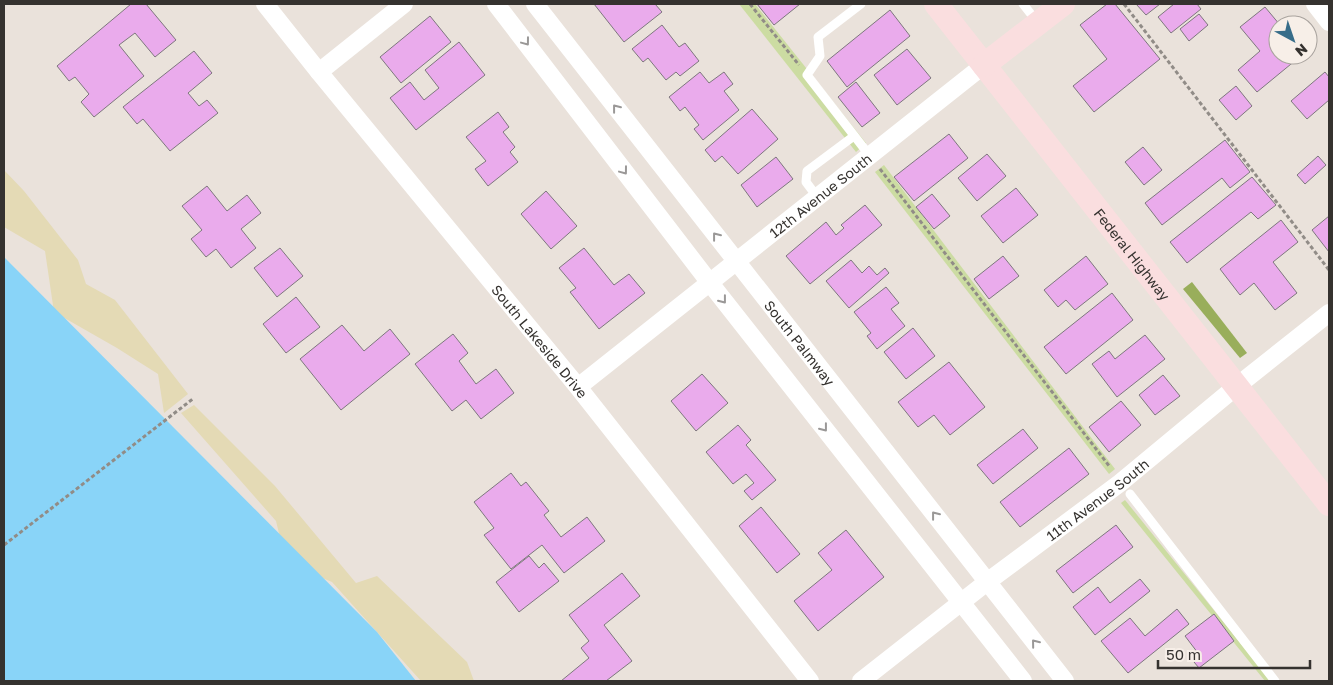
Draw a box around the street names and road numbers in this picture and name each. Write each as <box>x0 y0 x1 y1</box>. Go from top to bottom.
street label: 12th Avenue South <box>766 149 875 241</box>
street label: Federal Highway <box>1091 205 1174 304</box>
street label: South Lakeside Drive <box>489 281 592 401</box>
street label: South Palmway <box>761 296 839 389</box>
street label: 11th Avenue South <box>1043 455 1152 544</box>

